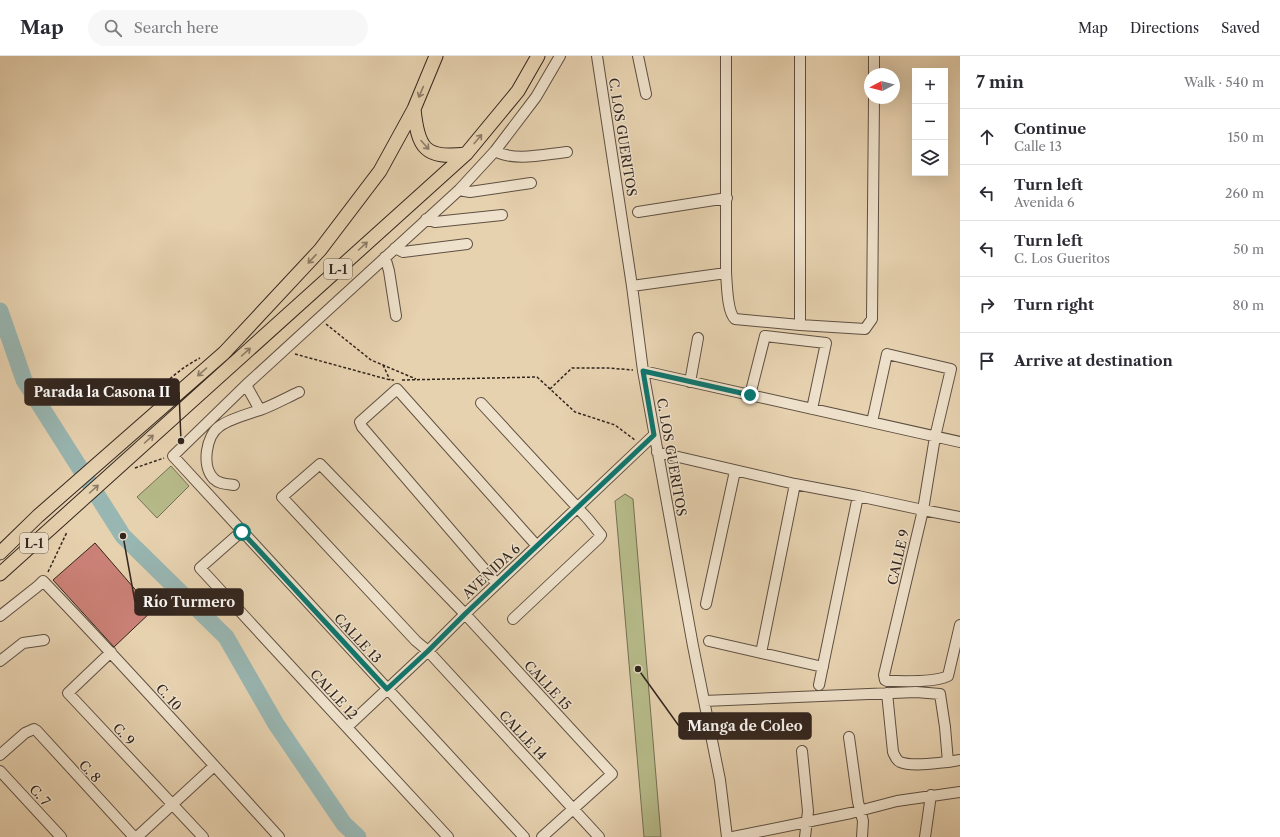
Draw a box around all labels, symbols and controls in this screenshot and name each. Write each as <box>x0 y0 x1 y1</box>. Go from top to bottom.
search box <box>88 10 368 46</box>
text: Map <box>20 16 64 39</box>
icon: search <box>102 17 124 39</box>
text: Search here <box>134 18 219 37</box>
text: Map <box>1078 19 1108 37</box>
text: Directions <box>1130 19 1199 37</box>
text: Saved <box>1221 19 1260 37</box>
north arrow <box>864 68 900 104</box>
map controls <box>912 68 948 176</box>
button: + <box>912 68 948 104</box>
text: 7 min <box>976 72 1024 92</box>
text: Walk · 540 m <box>1184 74 1264 90</box>
street label: C. LOS GUERITOS <box>606 77 640 198</box>
one-way arrow <box>417 86 424 98</box>
button: − <box>912 104 948 140</box>
text: Continue <box>1014 119 1086 138</box>
icon: ahead <box>976 126 998 148</box>
text: 150 m <box>1228 129 1264 145</box>
one-way arrow <box>474 133 483 144</box>
text: Calle 13 <box>1014 138 1062 154</box>
one-way arrow <box>420 140 429 151</box>
button: layers <box>912 140 948 176</box>
text: Turn left <box>1014 175 1083 194</box>
icon: left <box>976 182 998 204</box>
text: 260 m <box>1225 185 1264 201</box>
text: Avenida 6 <box>1014 194 1075 210</box>
text: Turn left <box>1014 231 1083 250</box>
icon: left <box>976 238 998 260</box>
text: 50 m <box>1233 241 1264 257</box>
one-way arrow <box>358 242 368 251</box>
text: C. Los Gueritos <box>1014 250 1110 266</box>
one-way arrow <box>308 253 317 263</box>
road number: L-1 <box>324 259 352 279</box>
icon: right <box>976 294 998 316</box>
text: Turn right <box>1014 295 1094 314</box>
text: 80 m <box>1232 297 1264 313</box>
one-way arrow <box>240 348 251 357</box>
icon: arrive <box>976 350 998 372</box>
text: Arrive at destination <box>1014 351 1173 370</box>
one-way arrow <box>197 368 208 377</box>
callout: Parada la Casona II <box>25 379 179 405</box>
text: Parada la Casona II <box>34 383 171 401</box>
route end <box>741 386 759 404</box>
street label: C. LOS GUERITOS <box>654 397 690 518</box>
one-way arrow <box>144 435 154 444</box>
one-way arrow <box>89 484 99 494</box>
route start <box>233 523 251 541</box>
street label: CALLE 9 <box>884 528 912 586</box>
road number: L-1 <box>20 533 48 553</box>
street label: AVENIDA 6 <box>458 540 523 602</box>
callout: Río Turmero <box>135 589 243 615</box>
text: Río Turmero <box>143 593 235 611</box>
street label: CALLE 13 <box>331 610 385 666</box>
street label: CALLE 15 <box>521 657 575 713</box>
street label: CALLE 12 <box>307 666 361 722</box>
street label: C. 10 <box>153 680 185 714</box>
street label: CALLE 14 <box>496 707 550 763</box>
callout: Manga de Coleo <box>679 713 811 739</box>
text: Manga de Coleo <box>687 717 803 735</box>
street label: C. 9 <box>110 720 138 748</box>
street label: C. 8 <box>76 757 104 785</box>
street label: C. 7 <box>26 781 54 809</box>

